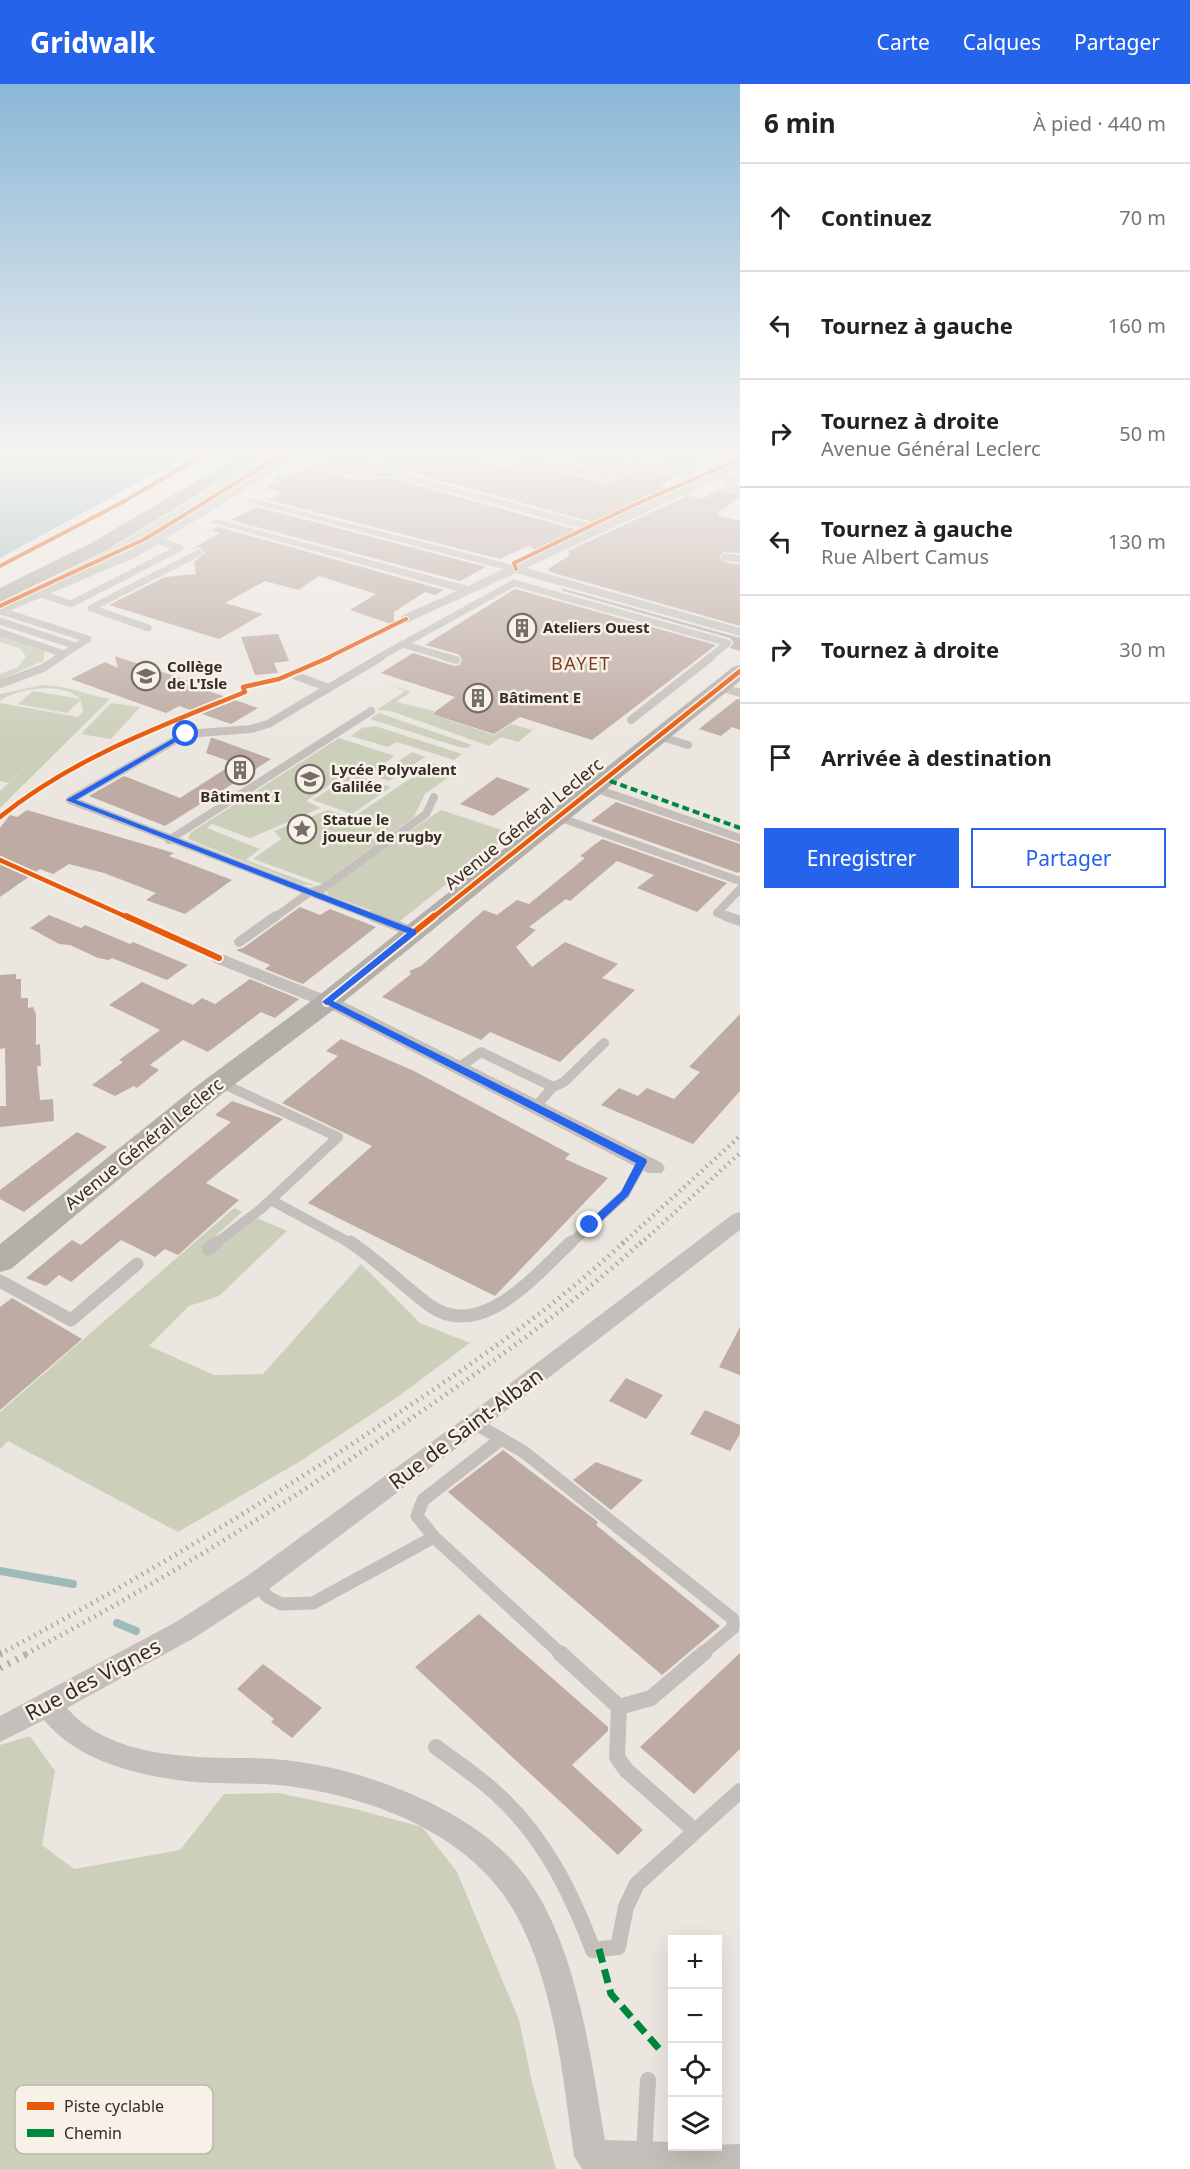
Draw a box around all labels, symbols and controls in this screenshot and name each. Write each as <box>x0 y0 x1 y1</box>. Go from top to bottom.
text: Gridwalk <box>30 23 155 61</box>
text: Carte <box>877 28 930 56</box>
text: Calques <box>963 28 1041 56</box>
text: Partager <box>1074 28 1160 56</box>
text: 6 min <box>764 105 836 141</box>
text: À pied · 440 m <box>1033 110 1166 137</box>
icon: ahead <box>764 201 797 234</box>
text: Continuez <box>821 202 932 232</box>
text: 70 m <box>1119 204 1166 231</box>
icon: left <box>764 309 797 342</box>
text: Tournez à gauche <box>821 310 1013 340</box>
text: 160 m <box>1108 312 1166 339</box>
text: Tournez à droite <box>821 405 999 435</box>
icon: right <box>764 417 797 450</box>
text: 50 m <box>1119 420 1166 447</box>
text: Avenue Général Leclerc <box>821 435 1041 462</box>
text: Tournez à gauche <box>821 513 1013 543</box>
icon: left <box>764 525 797 558</box>
text: 130 m <box>1108 528 1166 555</box>
text: Rue Albert Camus <box>821 543 989 570</box>
building icon: Ateliers Ouest <box>506 612 538 644</box>
place label: Ateliers Ouest <box>543 617 650 637</box>
icon: right <box>764 633 797 666</box>
text: Tournez à droite <box>821 634 999 664</box>
text: 30 m <box>1119 636 1166 663</box>
district label: BAYET <box>551 651 611 675</box>
place label: Collège de L'Isle <box>167 656 227 693</box>
school or university icon: Collège de L'Isle <box>130 660 162 692</box>
building icon: Bâtiment E <box>462 682 494 714</box>
place label: Bâtiment E <box>499 687 581 707</box>
route start <box>172 720 198 746</box>
icon: arrive <box>764 741 797 774</box>
text: Arrivée à destination <box>821 742 1052 772</box>
street label: Avenue Général Leclerc <box>439 751 608 895</box>
building icon: Bâtiment I <box>224 754 256 786</box>
place label: Lycée Polyvalent Galilée <box>331 759 457 796</box>
school or university icon: Lycée Polyvalent Galilée <box>294 763 326 795</box>
place label: Bâtiment I <box>200 786 280 806</box>
place label: Statue le joueur de rugby <box>322 809 442 846</box>
place icon: Statue le joueur de rugby <box>286 813 318 845</box>
button: Enregistrer <box>764 828 959 888</box>
button: Partager <box>971 828 1166 888</box>
street label: Avenue Général Leclerc <box>59 1071 228 1215</box>
route end <box>576 1211 602 1237</box>
street label: Rue de Saint-Alban <box>383 1361 548 1495</box>
street label: Rue des Vignes <box>20 1632 165 1727</box>
map controls <box>668 1935 722 2151</box>
button: + <box>668 1935 722 1989</box>
button: − <box>668 1989 722 2043</box>
button: locate <box>668 2043 722 2097</box>
legend <box>15 2085 213 2154</box>
text: Piste cyclable <box>64 2095 164 2117</box>
button: layers <box>668 2097 722 2151</box>
text: Chemin <box>64 2122 122 2144</box>

